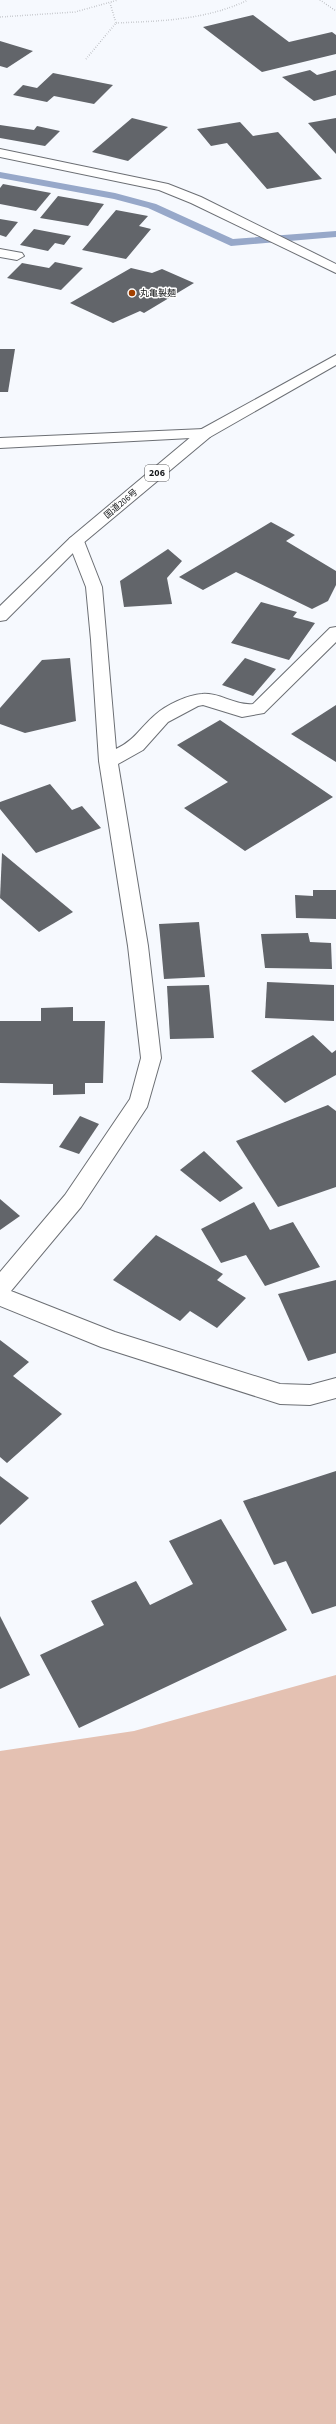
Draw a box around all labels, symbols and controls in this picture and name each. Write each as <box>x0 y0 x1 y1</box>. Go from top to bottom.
place label: 丸亀製麺 <box>140 287 176 300</box>
marker: 丸亀製麺 <box>127 288 137 298</box>
road number: 206 <box>145 465 169 481</box>
street label: 国道206号 <box>101 486 141 522</box>

